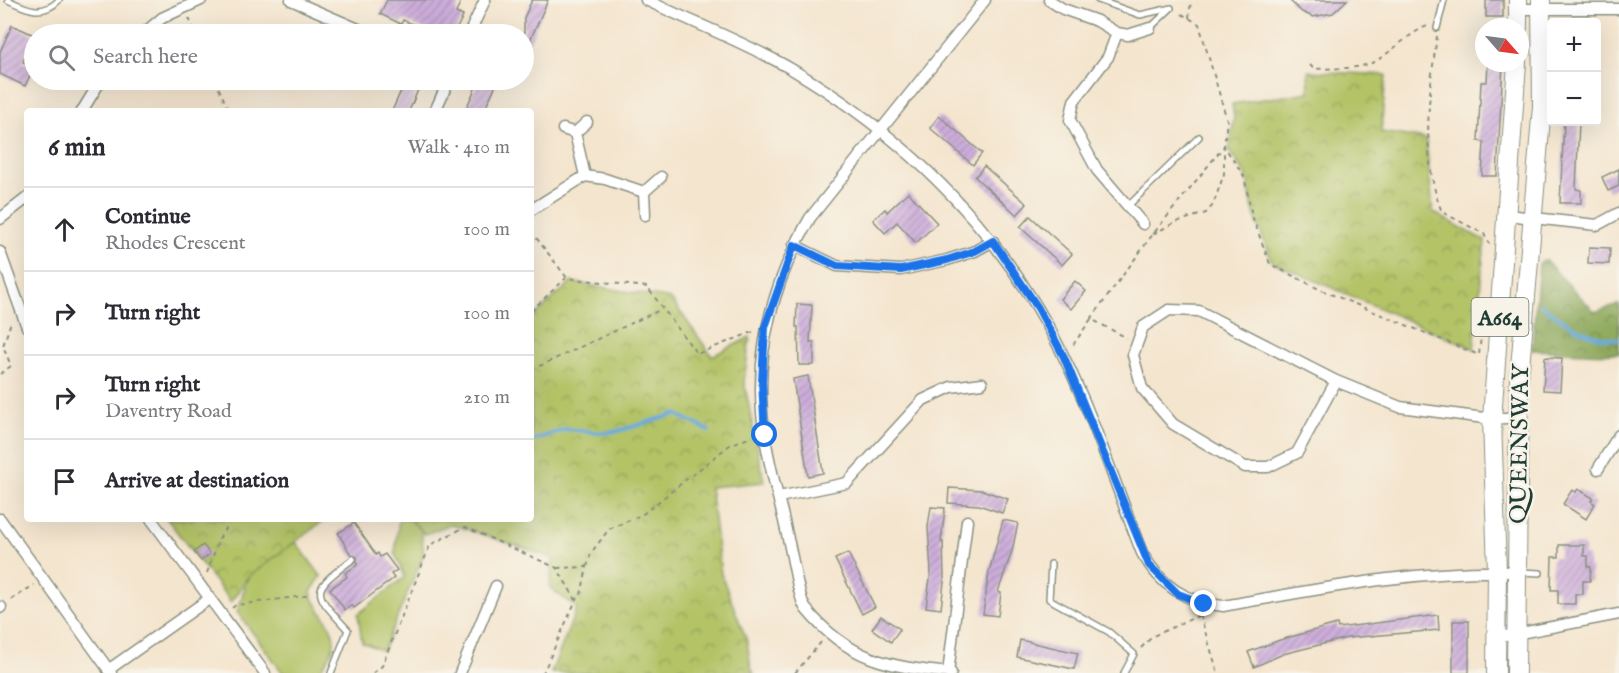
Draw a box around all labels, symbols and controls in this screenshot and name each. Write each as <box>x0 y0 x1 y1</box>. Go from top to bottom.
north arrow <box>1475 18 1529 72</box>
map controls <box>1547 18 1601 126</box>
button: + <box>1547 18 1601 72</box>
search box <box>24 24 534 90</box>
icon: search <box>45 41 78 74</box>
text: Search here <box>93 43 198 71</box>
button: − <box>1547 72 1601 126</box>
text: 6 min <box>48 131 106 164</box>
text: Walk · 410 m <box>407 135 510 160</box>
text: Continue <box>105 203 191 231</box>
icon: ahead <box>48 213 81 246</box>
text: 100 m <box>463 217 510 242</box>
text: Rhodes Crescent <box>105 231 246 256</box>
icon: right <box>48 297 81 330</box>
road number: A664 <box>1472 298 1528 336</box>
text: Turn right <box>105 299 200 327</box>
text: 100 m <box>463 301 510 326</box>
street label: QUEENSWAY <box>1504 362 1537 524</box>
text: Turn right <box>105 371 200 399</box>
icon: right <box>48 381 81 414</box>
text: 210 m <box>464 385 510 410</box>
text: Daventry Road <box>105 399 232 424</box>
route start <box>751 421 777 447</box>
icon: arrive <box>48 465 81 498</box>
text: Arrive at destination <box>105 467 289 495</box>
route end <box>1190 590 1216 616</box>

